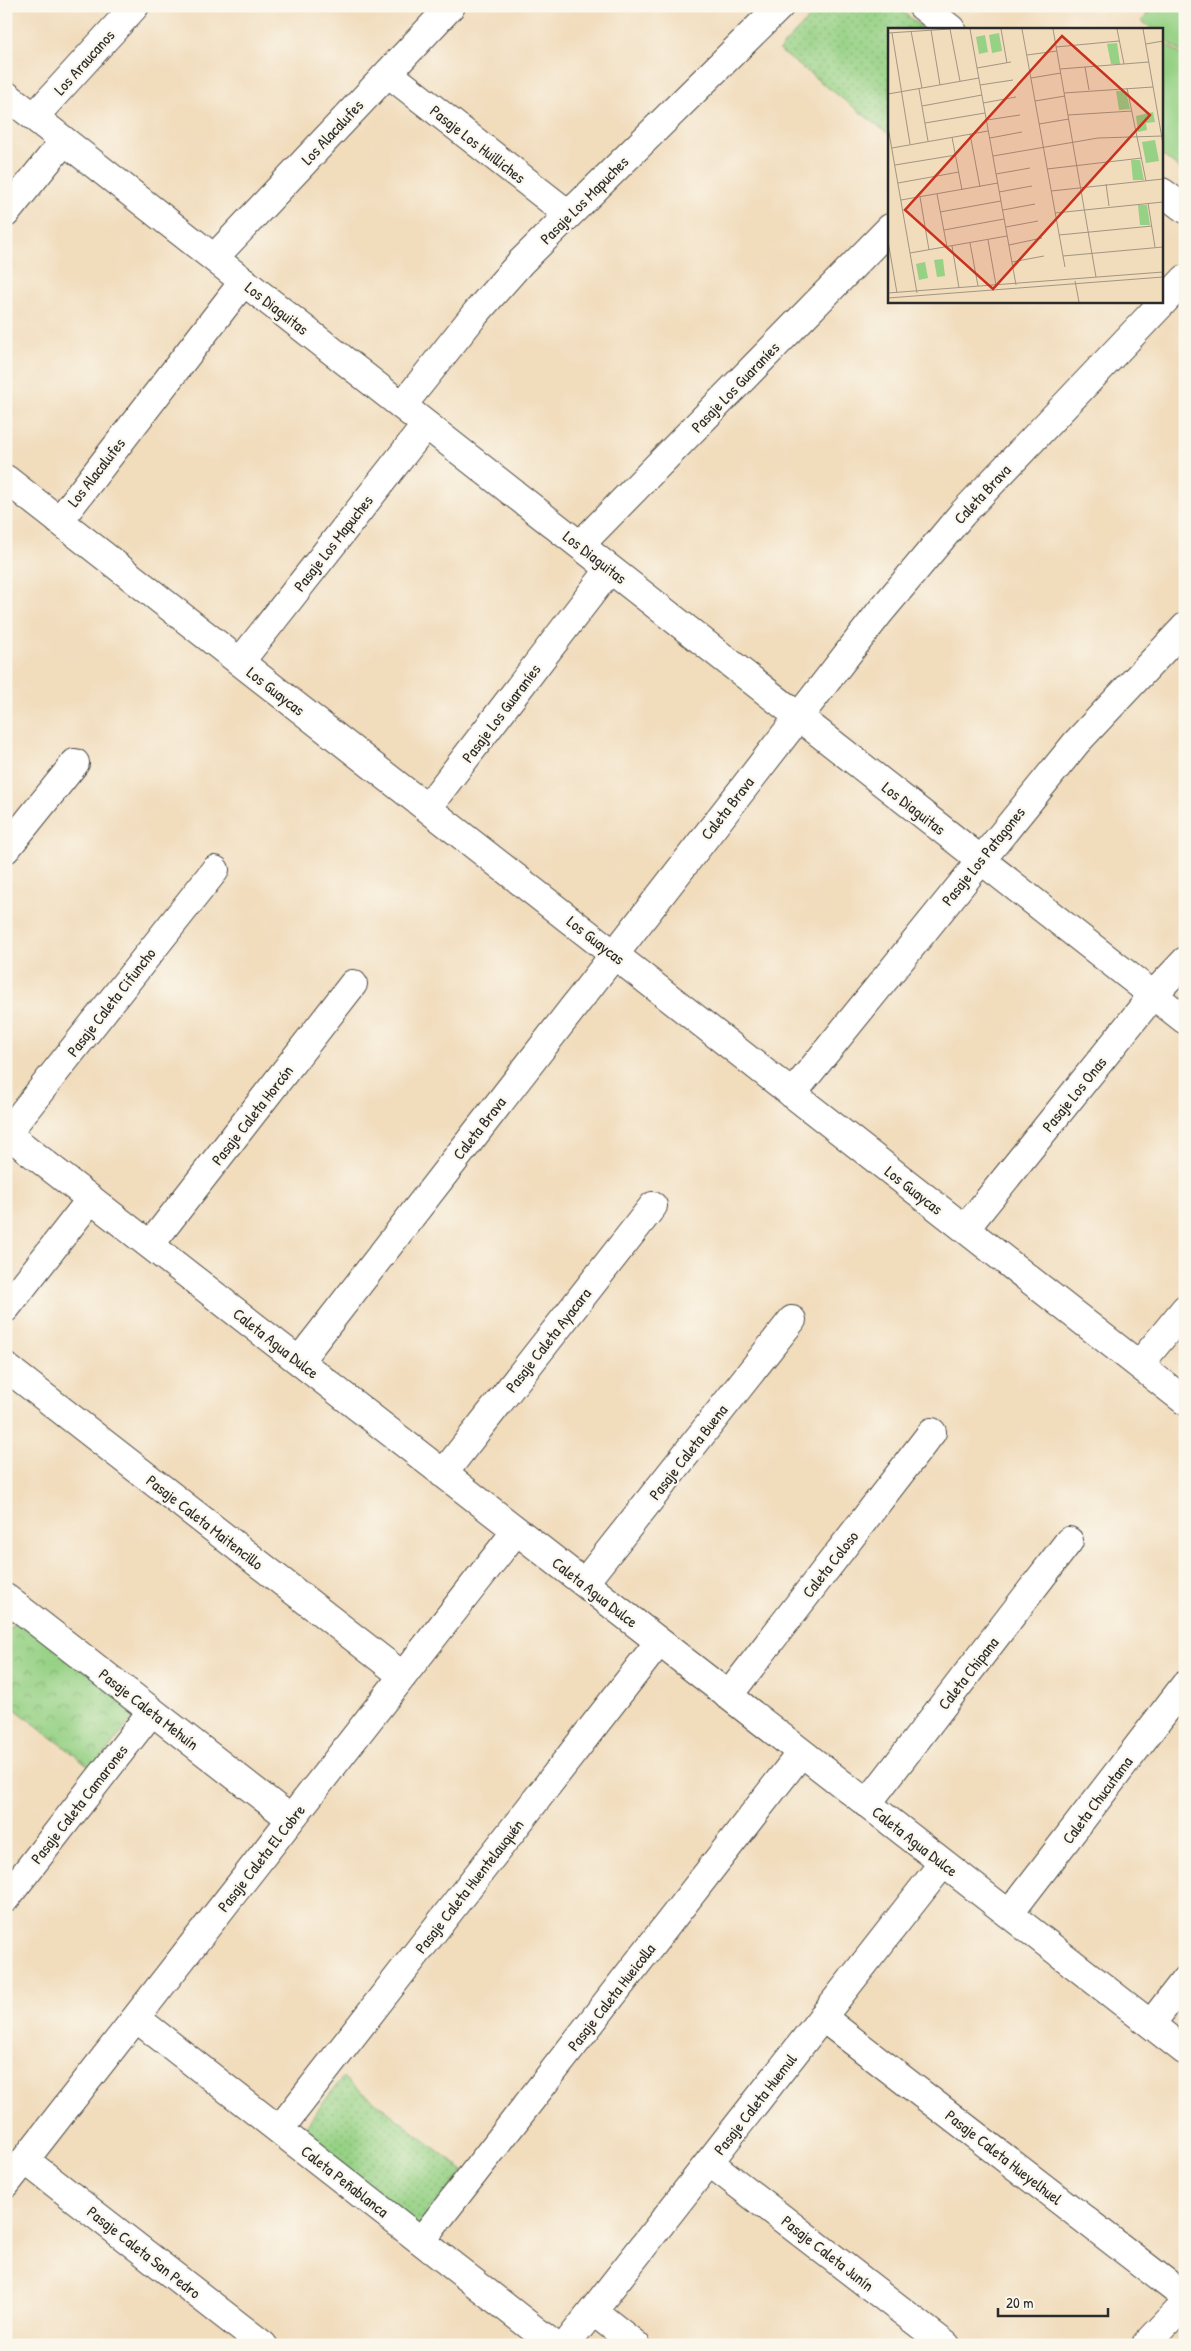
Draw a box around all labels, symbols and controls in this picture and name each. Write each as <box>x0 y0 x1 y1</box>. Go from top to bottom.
street label: Los Araucanos <box>49 24 119 100</box>
inset map <box>888 28 1164 302</box>
street label: Los Alacalufes <box>296 95 368 169</box>
street label: Pasaje Los Huilliches <box>426 100 530 188</box>
street label: Pasaje Los Mapuches <box>535 151 633 249</box>
street label: Los Diaguitas <box>241 276 313 340</box>
street label: Pasaje Los Guaraníes <box>686 337 784 437</box>
street label: Los Alacalufes <box>62 433 130 511</box>
street label: Caleta Brava <box>949 459 1015 529</box>
street label: Pasaje Los Mapuches <box>288 490 378 596</box>
street label: Los Diaguitas <box>559 525 631 589</box>
street label: Pasaje Los Guaraníes <box>457 659 545 767</box>
street label: Los Guaycas <box>242 661 310 721</box>
street label: Caleta Brava <box>695 772 759 844</box>
street label: Los Diaguitas <box>878 776 950 840</box>
street label: Pasaje Los Patagones <box>936 802 1030 910</box>
street label: Los Guaycas <box>562 910 630 970</box>
street label: Pasaje Caleta Cifuncho <box>62 943 161 1061</box>
street label: Pasaje Los Onas <box>1037 1052 1111 1136</box>
street label: Pasaje Caleta Horcón <box>206 1060 298 1170</box>
street label: Caleta Brava <box>447 1092 511 1164</box>
street label: Los Guaycas <box>880 1160 948 1220</box>
street label: Pasaje Caleta Ayacara <box>500 1283 596 1397</box>
street label: Caleta Agua Dulce <box>229 1303 324 1384</box>
street label: Pasaje Caleta Buena <box>644 1400 732 1504</box>
street label: Pasaje Caleta Maitencillo <box>142 1469 269 1575</box>
street label: Caleta Coloso <box>797 1525 864 1602</box>
street label: Caleta Agua Dulce <box>548 1552 643 1633</box>
street label: Caleta Chipana <box>933 1632 1003 1714</box>
street label: Pasaje Caleta Mehuín <box>94 1663 204 1755</box>
street label: Pasaje Caleta Camarones <box>25 1740 133 1868</box>
street label: Caleta Chucutama <box>1057 1752 1137 1848</box>
street label: Pasaje Caleta El Cobre <box>212 1799 310 1916</box>
street label: Caleta Agua Dulce <box>868 1801 963 1882</box>
street label: Pasaje Caleta Huentelauquén <box>410 1814 528 1958</box>
street label: Pasaje Caleta Hueicolla <box>562 1939 660 2055</box>
street label: Pasaje Caleta Huemul <box>708 2048 802 2159</box>
street label: Pasaje Caleta Hueyelhuel <box>941 2104 1068 2210</box>
street label: Caleta Peñablanca <box>297 2140 393 2222</box>
street label: Pasaje Caleta San Pedro <box>83 2201 206 2304</box>
street label: Pasaje Caleta Junín <box>777 2210 879 2296</box>
scale bar <box>998 2286 1108 2318</box>
text: 20 m <box>1006 2292 1033 2313</box>

